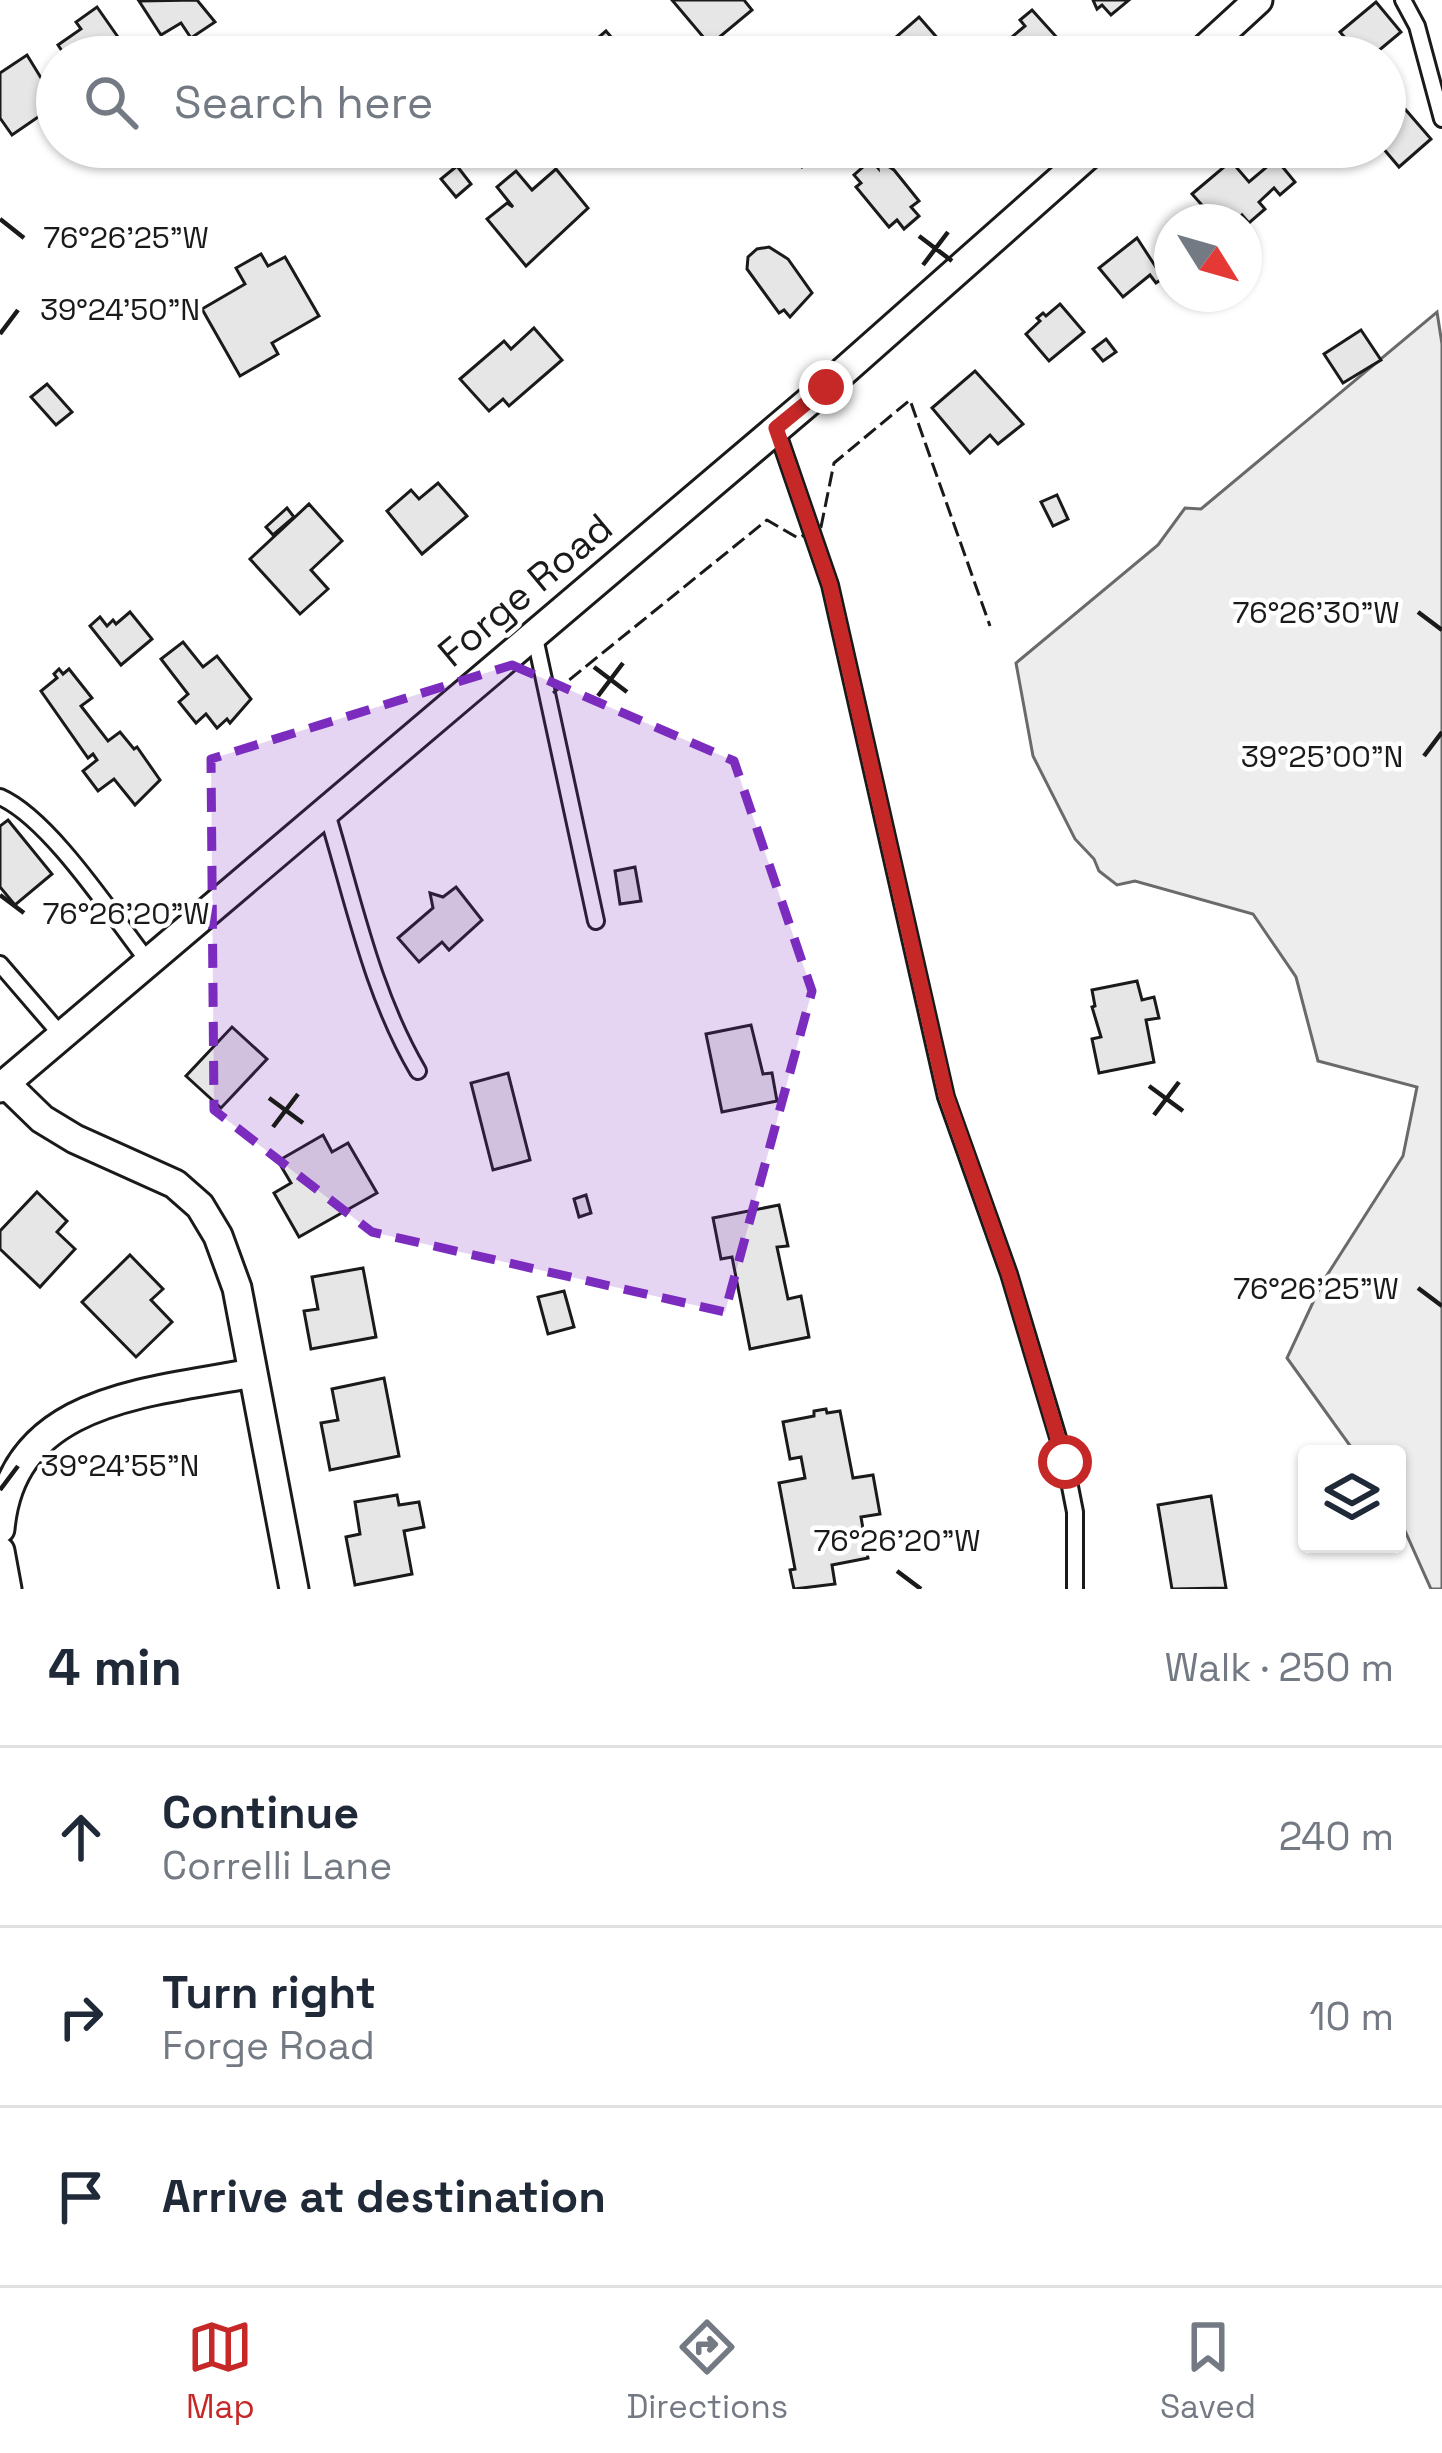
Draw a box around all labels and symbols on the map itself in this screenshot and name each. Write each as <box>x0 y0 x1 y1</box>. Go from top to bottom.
north arrow <box>1154 204 1262 312</box>
text: 76°26'25"W <box>43 218 209 257</box>
text: 39°24'50"N <box>40 290 200 329</box>
route end <box>799 360 853 414</box>
street label: Forge Road <box>428 503 622 677</box>
text: 76°26'30"W <box>1233 593 1399 632</box>
text: 39°25'00"N <box>1241 737 1403 776</box>
text: 76°26'20"W <box>43 894 209 933</box>
text: 76°26'25"W <box>1233 1269 1399 1308</box>
route start <box>1038 1435 1092 1489</box>
text: 39°24'55"N <box>41 1446 199 1485</box>
text: 76°26'20"W <box>814 1521 980 1560</box>

